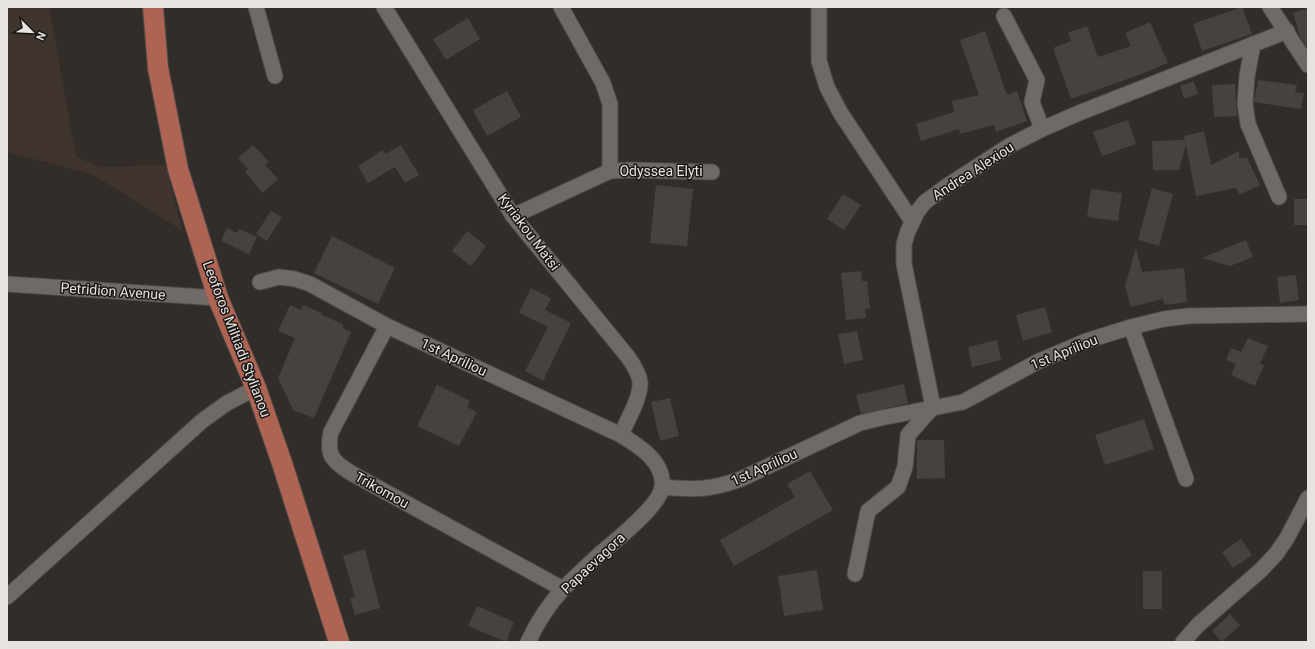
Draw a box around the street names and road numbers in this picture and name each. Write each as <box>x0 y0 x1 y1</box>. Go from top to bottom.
street label: Andrea Alexiou <box>929 139 1017 203</box>
street label: Odyssea Elyti <box>619 163 703 179</box>
street label: Kyriakou Matsi <box>495 190 563 274</box>
street label: Leoforos Miltiadi Stylianou <box>200 259 274 419</box>
street label: Petridion Avenue <box>60 279 166 303</box>
street label: 1st Apriliou <box>1028 331 1100 373</box>
street label: 1st Apriliou <box>419 335 489 379</box>
street label: 1st Apriliou <box>728 445 800 489</box>
street label: Trikomou <box>352 469 412 511</box>
street label: Papaevagora <box>558 529 628 597</box>

